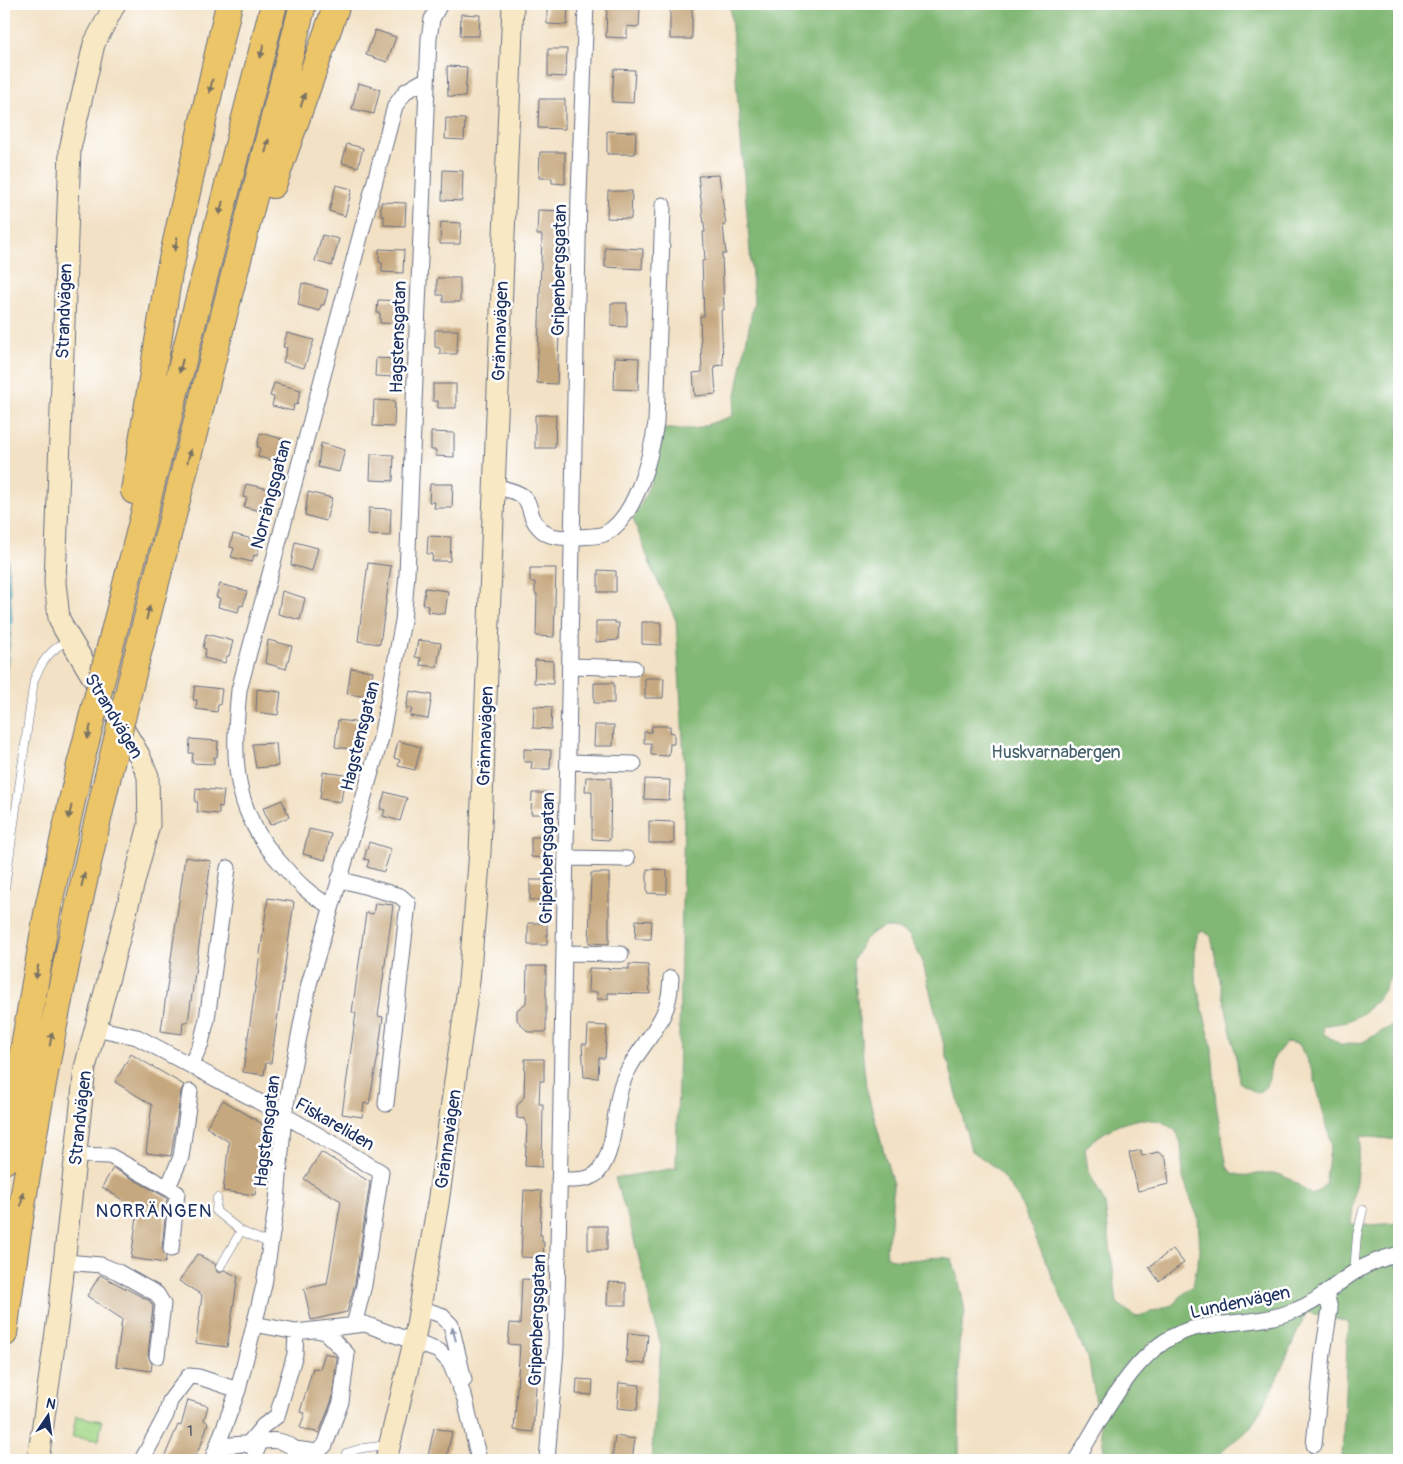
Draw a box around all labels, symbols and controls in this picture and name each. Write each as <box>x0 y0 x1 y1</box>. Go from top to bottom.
one-way arrow <box>258 43 266 59</box>
one-way arrow <box>207 78 215 93</box>
one-way arrow <box>299 92 307 107</box>
one-way arrow <box>264 138 272 153</box>
one-way arrow <box>217 201 225 216</box>
street label: Gripenbergsgatan <box>547 204 572 336</box>
one-way arrow <box>172 237 180 252</box>
street label: Strandvägen <box>51 263 78 359</box>
street label: Hagstensgatan <box>385 280 412 394</box>
street label: Grännavägen <box>487 281 514 381</box>
one-way arrow <box>177 358 185 373</box>
street label: Norrängsgatan <box>246 437 297 552</box>
one-way arrow <box>185 448 193 463</box>
one-way arrow <box>145 606 153 621</box>
street label: Strandvägen <box>79 669 148 763</box>
street label: Hagstensgatan <box>336 679 385 794</box>
street label: Grännavägen <box>472 686 499 786</box>
one-way arrow <box>85 725 93 740</box>
park label: Huskvarnabergen <box>991 741 1121 764</box>
street label: Gripenbergsgatan <box>535 792 560 924</box>
one-way arrow <box>66 805 74 820</box>
one-way arrow <box>79 872 87 887</box>
one-way arrow <box>32 964 40 980</box>
one-way arrow <box>47 1031 55 1047</box>
street label: Strandvägen <box>64 1069 97 1167</box>
street label: Hagstensgatan <box>249 1074 286 1188</box>
street label: Grännavägen <box>430 1088 467 1190</box>
street label: Fiskareliden <box>291 1092 379 1156</box>
one-way arrow <box>19 1191 27 1207</box>
district label: NORRÄNGEN <box>95 1199 213 1223</box>
street label: Gripenbergsgatan <box>524 1254 551 1386</box>
street label: Lundenvägen <box>1188 1281 1292 1324</box>
one-way arrow <box>449 1326 457 1341</box>
north arrow <box>22 1392 72 1442</box>
text: N <box>44 1394 57 1413</box>
house number: 1 <box>187 1422 193 1441</box>

